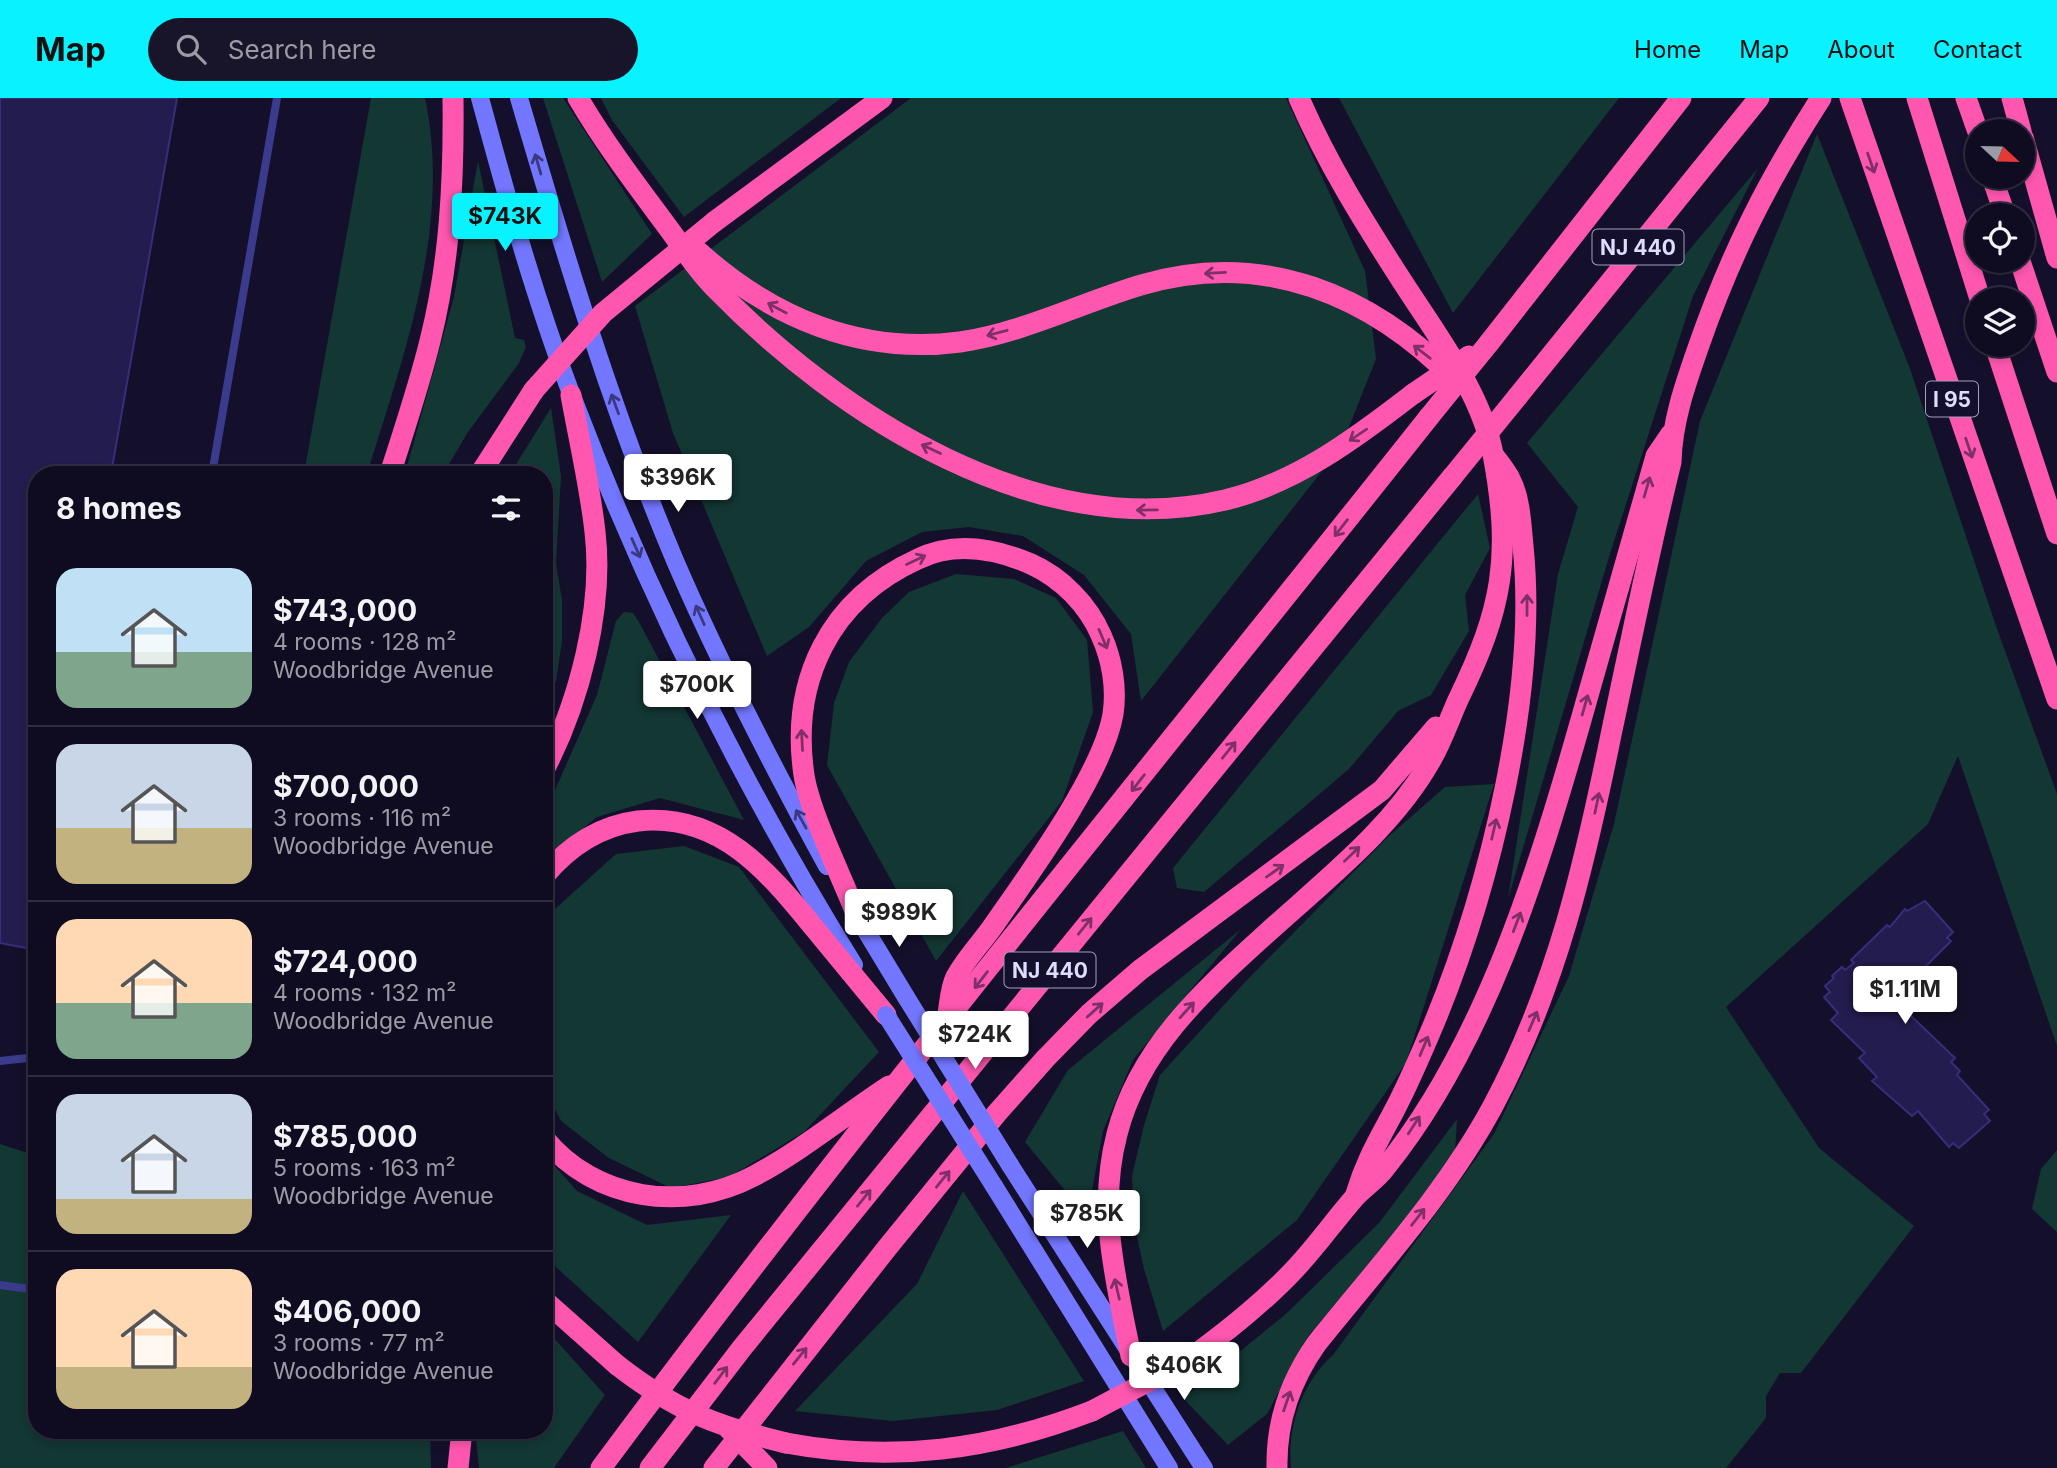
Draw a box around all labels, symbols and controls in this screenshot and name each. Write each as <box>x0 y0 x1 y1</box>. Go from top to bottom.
search box <box>148 18 638 81</box>
text: Map <box>35 29 106 69</box>
icon: search <box>172 30 210 68</box>
text: Search here <box>228 34 376 65</box>
text: Home <box>1634 35 1701 64</box>
text: Map <box>1739 35 1789 64</box>
text: About <box>1827 35 1895 64</box>
text: Contact <box>1933 35 2022 64</box>
north arrow <box>1965 119 2035 189</box>
map controls <box>1965 119 2035 357</box>
one-way arrow <box>1866 151 1878 173</box>
one-way arrow <box>531 153 544 175</box>
pin: $743K <box>456 194 554 253</box>
text: $743K <box>468 202 542 230</box>
button: locate <box>1965 203 2035 273</box>
road number: NJ 440 <box>1592 230 1684 264</box>
one-way arrow <box>1204 266 1227 279</box>
button: layers <box>1965 287 2035 357</box>
one-way arrow <box>767 301 788 315</box>
one-way arrow <box>986 327 1009 340</box>
one-way arrow <box>1413 344 1432 359</box>
road number: I 95 <box>1926 382 1978 416</box>
one-way arrow <box>608 394 621 416</box>
one-way arrow <box>1349 428 1368 442</box>
one-way arrow <box>1964 436 1976 458</box>
one-way arrow <box>921 442 942 455</box>
pin: $396K <box>629 454 727 514</box>
text: $396K <box>640 463 716 491</box>
one-way arrow <box>1642 476 1655 498</box>
icon: filters <box>487 489 525 527</box>
text: 8 homes <box>56 490 182 526</box>
one-way arrow <box>1136 503 1159 517</box>
one-way arrow <box>1333 518 1348 537</box>
one-way arrow <box>630 537 643 558</box>
one-way arrow <box>905 552 926 566</box>
text: $743,000 <box>273 592 417 628</box>
one-way arrow <box>1520 593 1534 616</box>
icon: home <box>112 596 196 680</box>
one-way arrow <box>693 605 706 626</box>
text: 4 rooms · 128 m² <box>273 628 456 656</box>
one-way arrow <box>1097 628 1110 650</box>
text: Woodbridge Avenue <box>273 656 494 684</box>
pin: $700K <box>648 662 746 721</box>
text: $700K <box>659 670 735 698</box>
one-way arrow <box>1579 695 1592 717</box>
one-way arrow <box>795 729 808 752</box>
one-way arrow <box>1221 742 1237 760</box>
text: $700,000 <box>273 768 419 804</box>
icon: home <box>112 772 196 856</box>
one-way arrow <box>1130 773 1146 791</box>
one-way arrow <box>1590 792 1604 815</box>
text: 3 rooms · 116 m² <box>273 804 451 832</box>
one-way arrow <box>794 809 808 829</box>
one-way arrow <box>1488 818 1501 841</box>
text: Woodbridge Avenue <box>273 832 494 860</box>
one-way arrow <box>1343 846 1360 863</box>
one-way arrow <box>1265 864 1284 878</box>
pin: $989K <box>850 890 948 949</box>
text: $989K <box>861 898 937 926</box>
one-way arrow <box>1511 912 1524 934</box>
one-way arrow <box>1078 918 1093 936</box>
text: $724,000 <box>273 943 418 979</box>
icon: home <box>112 947 196 1031</box>
road number: NJ 440 <box>1004 952 1096 988</box>
pin: $1.11M <box>1848 967 1962 1026</box>
one-way arrow <box>974 970 989 989</box>
text: $1.11M <box>1869 975 1941 1003</box>
text: 4 rooms · 132 m² <box>273 979 456 1007</box>
one-way arrow <box>1086 1001 1103 1018</box>
one-way arrow <box>1179 1001 1195 1019</box>
text: Woodbridge Avenue <box>273 1007 494 1035</box>
one-way arrow <box>1527 1011 1540 1032</box>
pin: $724K <box>926 1012 1024 1071</box>
text: $724K <box>938 1020 1012 1048</box>
one-way arrow <box>1419 1035 1432 1057</box>
one-way arrow <box>1407 1116 1422 1135</box>
text: $785,000 <box>273 1118 418 1154</box>
icon: home <box>112 1122 196 1206</box>
text: 5 rooms · 163 m² <box>273 1154 456 1182</box>
one-way arrow <box>935 1170 951 1188</box>
text: Woodbridge Avenue <box>273 1182 494 1210</box>
one-way arrow <box>857 1189 872 1207</box>
pin: $785K <box>1038 1190 1136 1250</box>
text: $785K <box>1050 1199 1124 1227</box>
one-way arrow <box>1411 1208 1426 1226</box>
one-way arrow <box>1110 1278 1124 1301</box>
text: $406,000 <box>273 1293 422 1329</box>
icon: home <box>112 1297 196 1381</box>
text: 3 rooms · 77 m² <box>273 1329 445 1357</box>
pin: $406K <box>1135 1342 1233 1402</box>
one-way arrow <box>793 1347 808 1365</box>
text: $406K <box>1145 1351 1223 1379</box>
text: Woodbridge Avenue <box>273 1357 494 1385</box>
one-way arrow <box>714 1366 729 1385</box>
one-way arrow <box>1281 1390 1294 1412</box>

